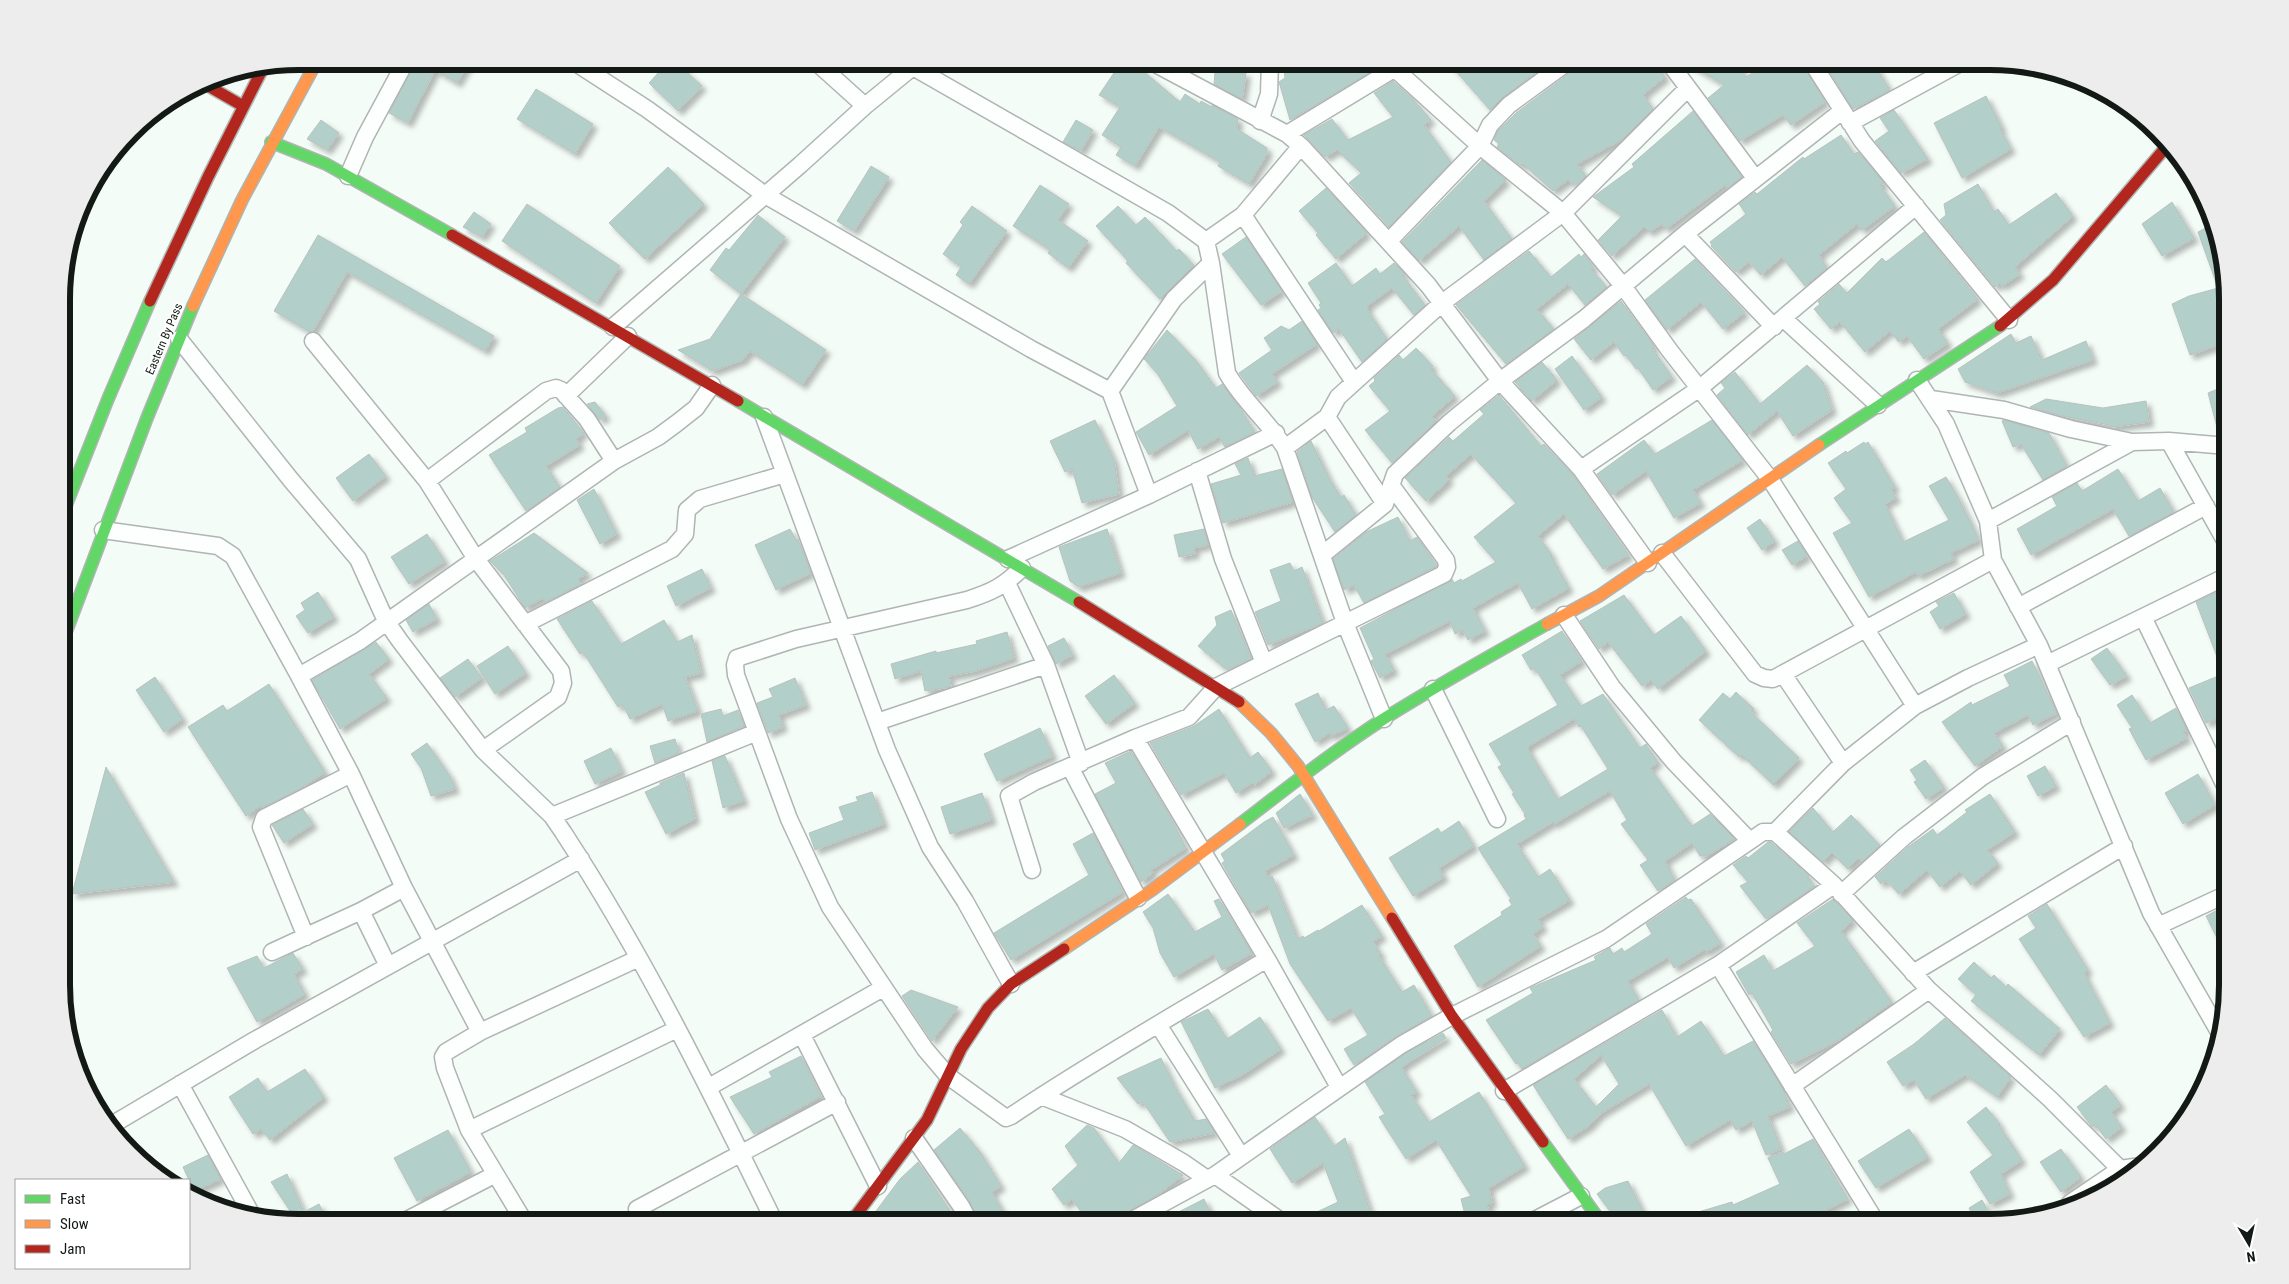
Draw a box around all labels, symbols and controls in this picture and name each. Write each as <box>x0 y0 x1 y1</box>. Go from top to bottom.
street label: Eastern By Pass <box>143 301 185 377</box>
legend <box>15 1179 190 1269</box>
text: Fast <box>60 1190 85 1208</box>
text: Slow <box>60 1215 89 1233</box>
north arrow <box>2224 1219 2274 1269</box>
text: Jam <box>60 1240 86 1258</box>
text: N <box>2246 1248 2257 1265</box>

